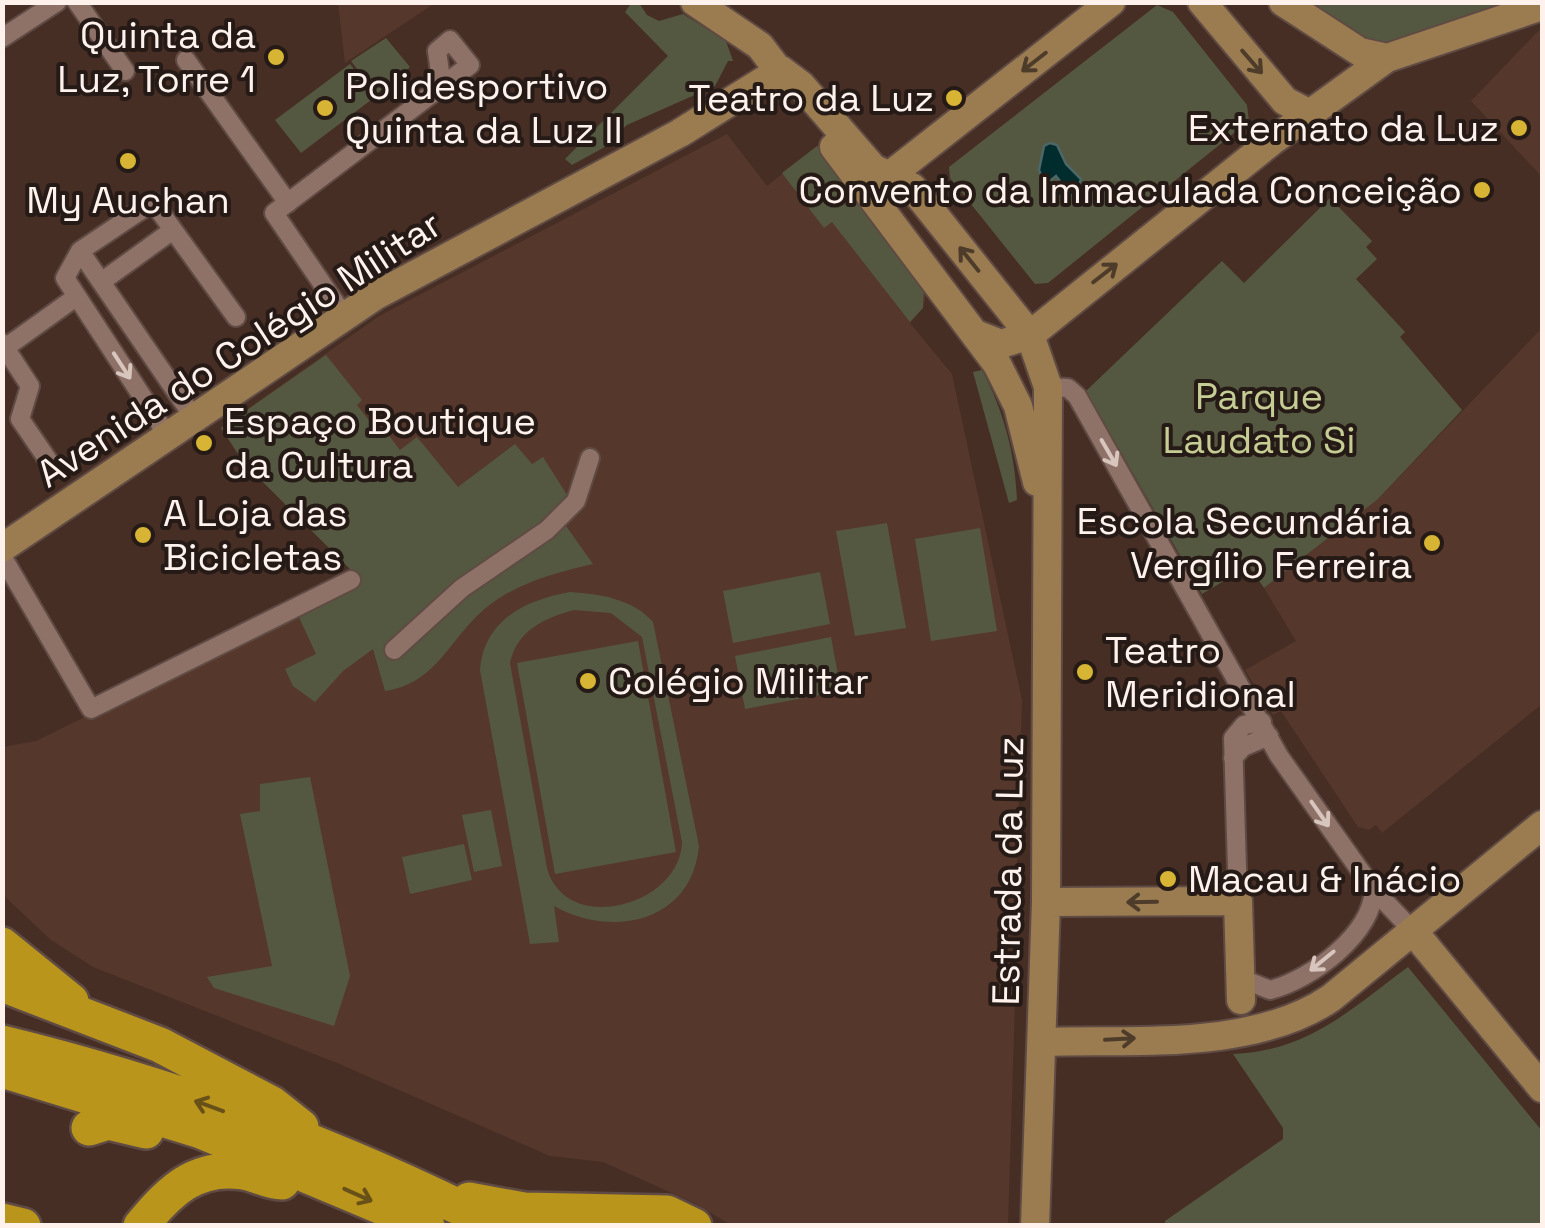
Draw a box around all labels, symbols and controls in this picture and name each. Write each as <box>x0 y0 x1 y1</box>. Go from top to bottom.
place label: Quinta da Luz, Torre 1 <box>57 11 256 103</box>
marker: Quinta da Luz, Torre 1 <box>265 46 287 68</box>
one-way arrow <box>1240 49 1263 74</box>
one-way arrow <box>1022 51 1048 73</box>
place label: Polidesportivo Quinta da Luz II <box>345 62 623 154</box>
place label: Teatro da Luz <box>688 74 934 122</box>
marker: Teatro da Luz <box>943 87 965 109</box>
marker: Polidesportivo Quinta da Luz II <box>314 97 336 119</box>
place label: Externato da Luz <box>1188 104 1499 152</box>
marker: Externato da Luz <box>1508 117 1530 139</box>
marker: My Auchan <box>117 150 139 172</box>
place label: Convento da Immaculada Conceição <box>798 166 1462 214</box>
place label: My Auchan <box>26 176 230 224</box>
marker: Convento da Immaculada Conceição <box>1471 179 1493 201</box>
street label: Avenida do Colégio Militar <box>28 200 450 498</box>
one-way arrow <box>959 246 980 273</box>
one-way arrow <box>1091 263 1118 284</box>
one-way arrow <box>112 352 133 380</box>
park label: Parque Laudato Si <box>1162 372 1356 464</box>
place label: Espaço Boutique da Cultura <box>224 397 536 489</box>
marker: Espaço Boutique da Cultura <box>193 432 215 454</box>
one-way arrow <box>1100 438 1120 467</box>
place label: A Loja das Bicicletas <box>163 489 348 581</box>
place label: Escola Secundária Vergílio Ferreira <box>1077 497 1412 589</box>
marker: A Loja das Bicicletas <box>132 524 154 546</box>
marker: Escola Secundária Vergílio Ferreira <box>1421 532 1443 554</box>
place label: Teatro Meridional <box>1105 626 1296 718</box>
place label: Colégio Militar <box>608 657 869 705</box>
marker: Teatro Meridional <box>1074 661 1096 683</box>
marker: Colégio Militar <box>577 670 599 692</box>
street label: Estrada da Luz <box>982 736 1034 1006</box>
one-way arrow <box>1309 799 1330 827</box>
place label: Macau & Inácio <box>1188 855 1461 903</box>
marker: Macau & Inácio <box>1157 868 1179 890</box>
one-way arrow <box>1126 893 1158 912</box>
one-way arrow <box>1309 950 1335 972</box>
one-way arrow <box>1104 1029 1136 1048</box>
one-way arrow <box>194 1096 225 1114</box>
one-way arrow <box>342 1187 373 1205</box>

